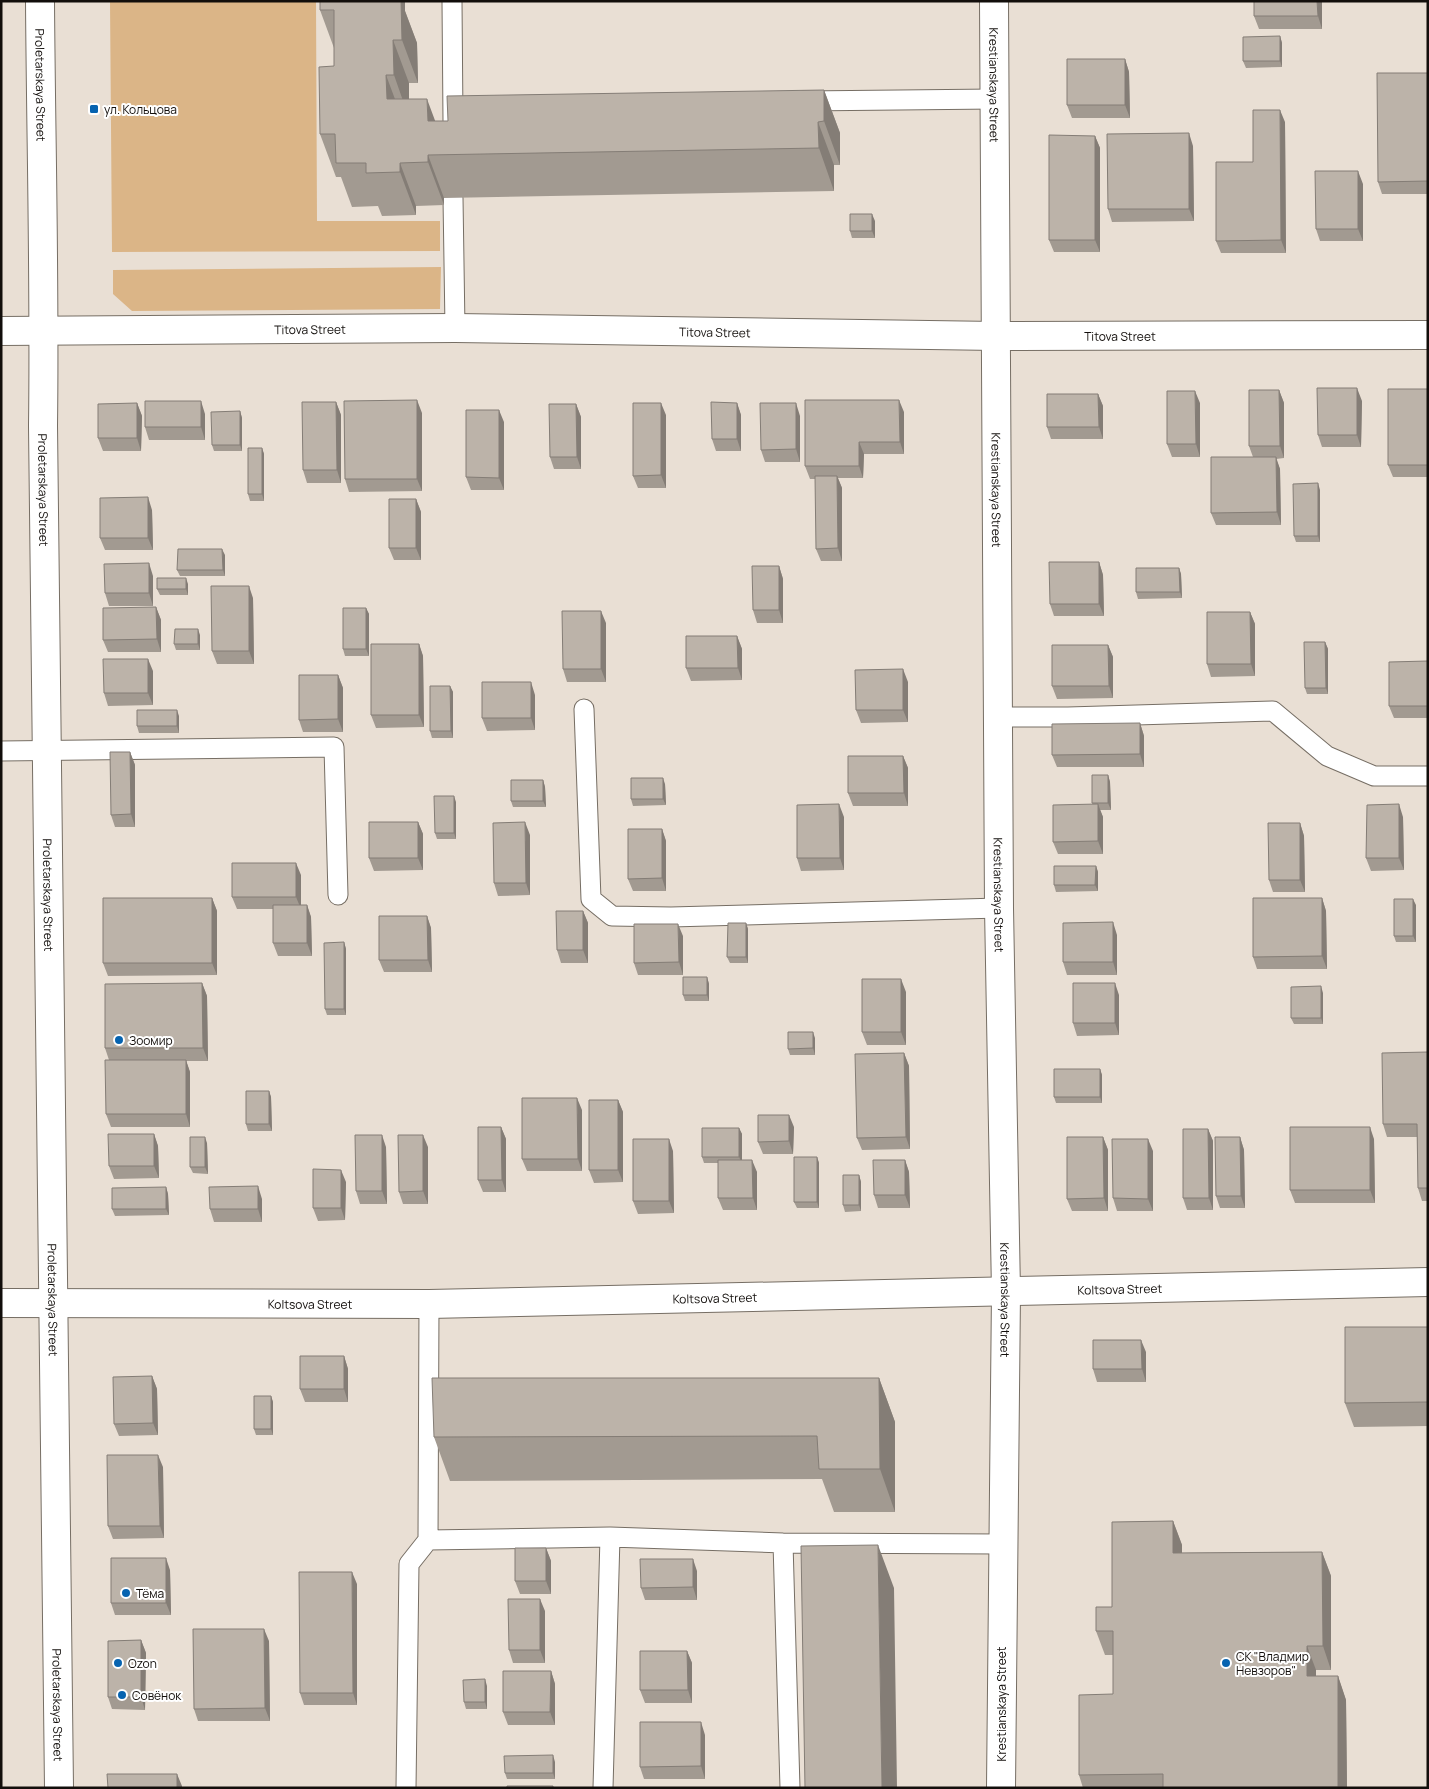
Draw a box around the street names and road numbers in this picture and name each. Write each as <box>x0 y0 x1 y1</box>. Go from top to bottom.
street label: Krestianskaya Street <box>986 27 1003 143</box>
street label: Proletarskaya Street <box>32 28 50 142</box>
street label: Titova Street <box>274 320 346 338</box>
street label: Titova Street <box>679 323 751 341</box>
street label: Titova Street <box>1084 327 1156 344</box>
street label: Krestianskaya Street <box>988 432 1006 548</box>
street label: Proletarskaya Street <box>35 433 53 547</box>
street label: Krestianskaya Street <box>990 837 1008 953</box>
street label: Proletarskaya Street <box>39 838 58 952</box>
street label: Krestianskaya Street <box>997 1242 1015 1358</box>
street label: Proletarskaya Street <box>44 1243 62 1357</box>
street label: Koltsova Street <box>1077 1279 1163 1298</box>
street label: Koltsova Street <box>672 1288 758 1307</box>
street label: Koltsova Street <box>268 1295 353 1312</box>
street label: Krestianskaya Street <box>993 1646 1010 1762</box>
street label: Proletarskaya Street <box>49 1648 67 1762</box>

